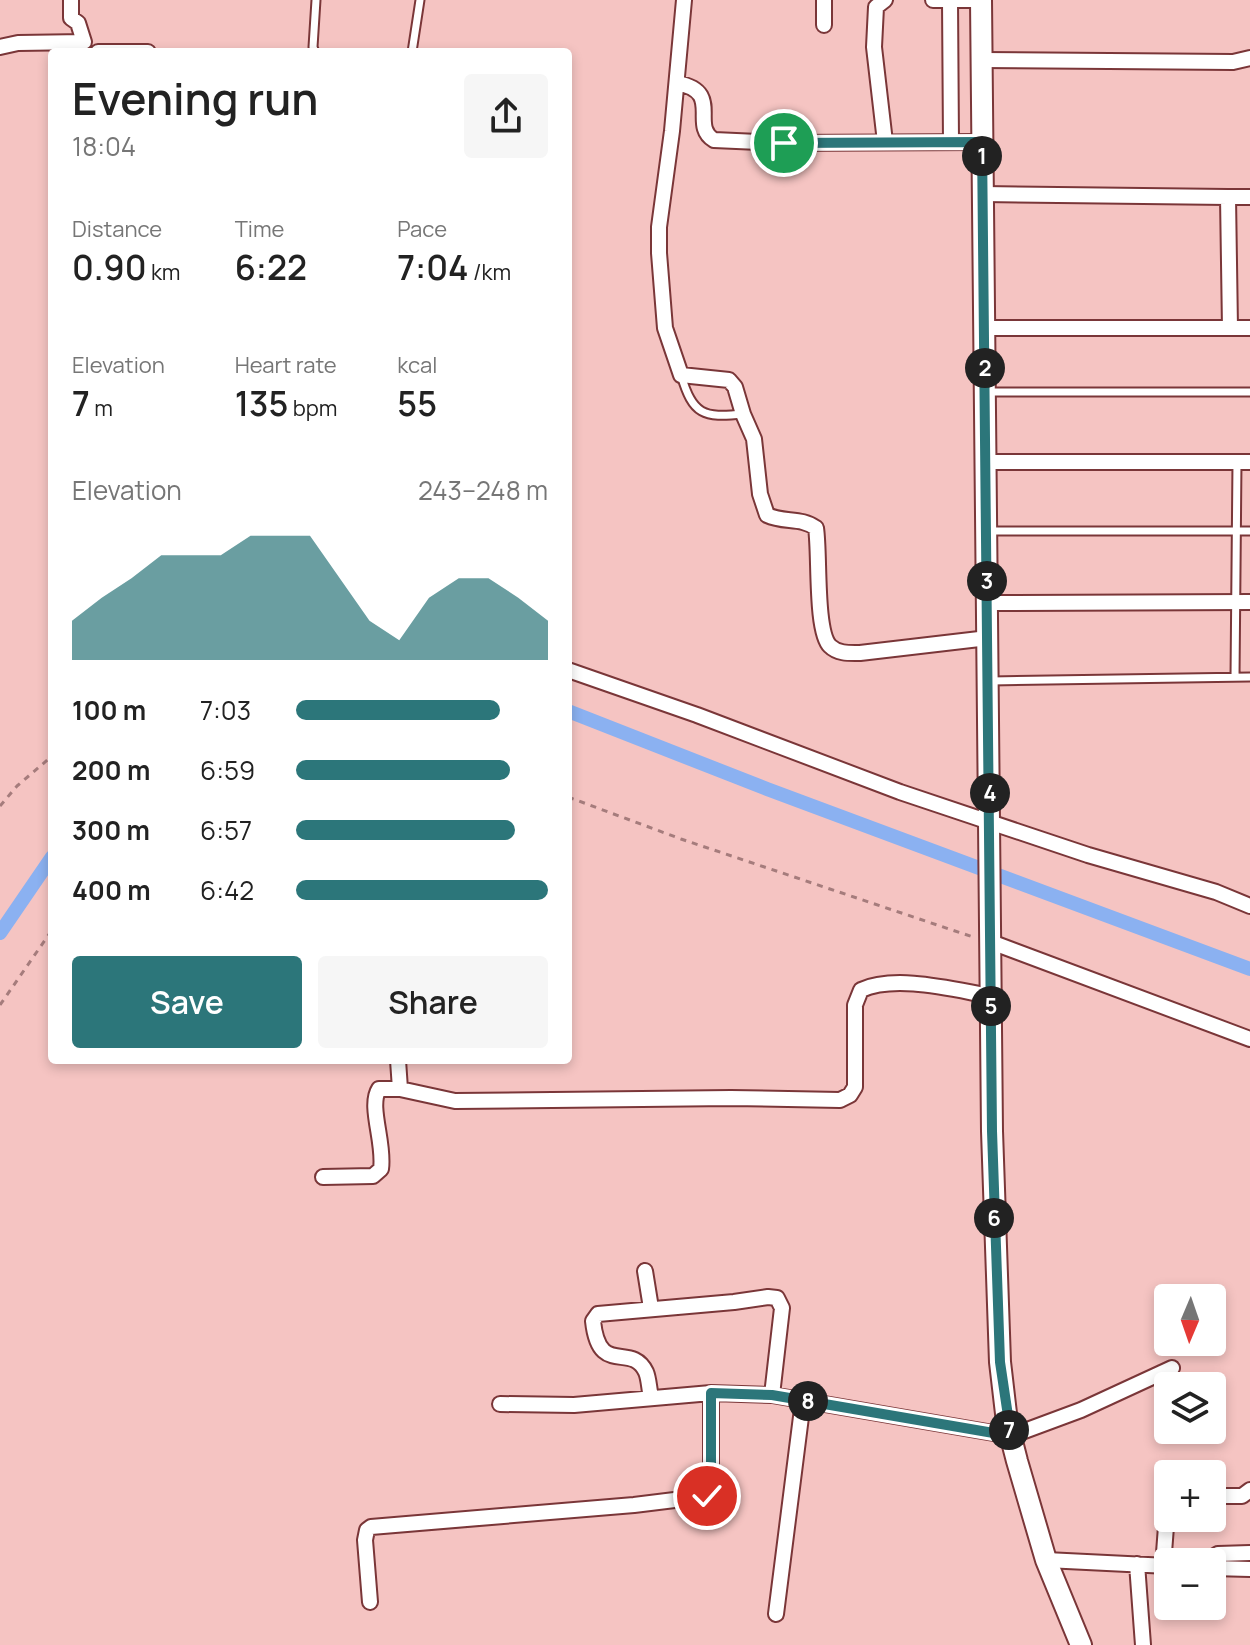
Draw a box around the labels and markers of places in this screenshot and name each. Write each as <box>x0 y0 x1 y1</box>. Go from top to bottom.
pin <box>750 109 818 177</box>
pin: 1 <box>962 136 1002 176</box>
pin: 2 <box>965 348 1005 388</box>
pin: 3 <box>967 561 1007 601</box>
pin: 4 <box>970 773 1010 813</box>
pin: 5 <box>971 986 1011 1026</box>
pin: 6 <box>974 1198 1014 1238</box>
pin: 8 <box>788 1381 828 1421</box>
pin: 7 <box>989 1410 1029 1450</box>
pin <box>673 1462 741 1530</box>

